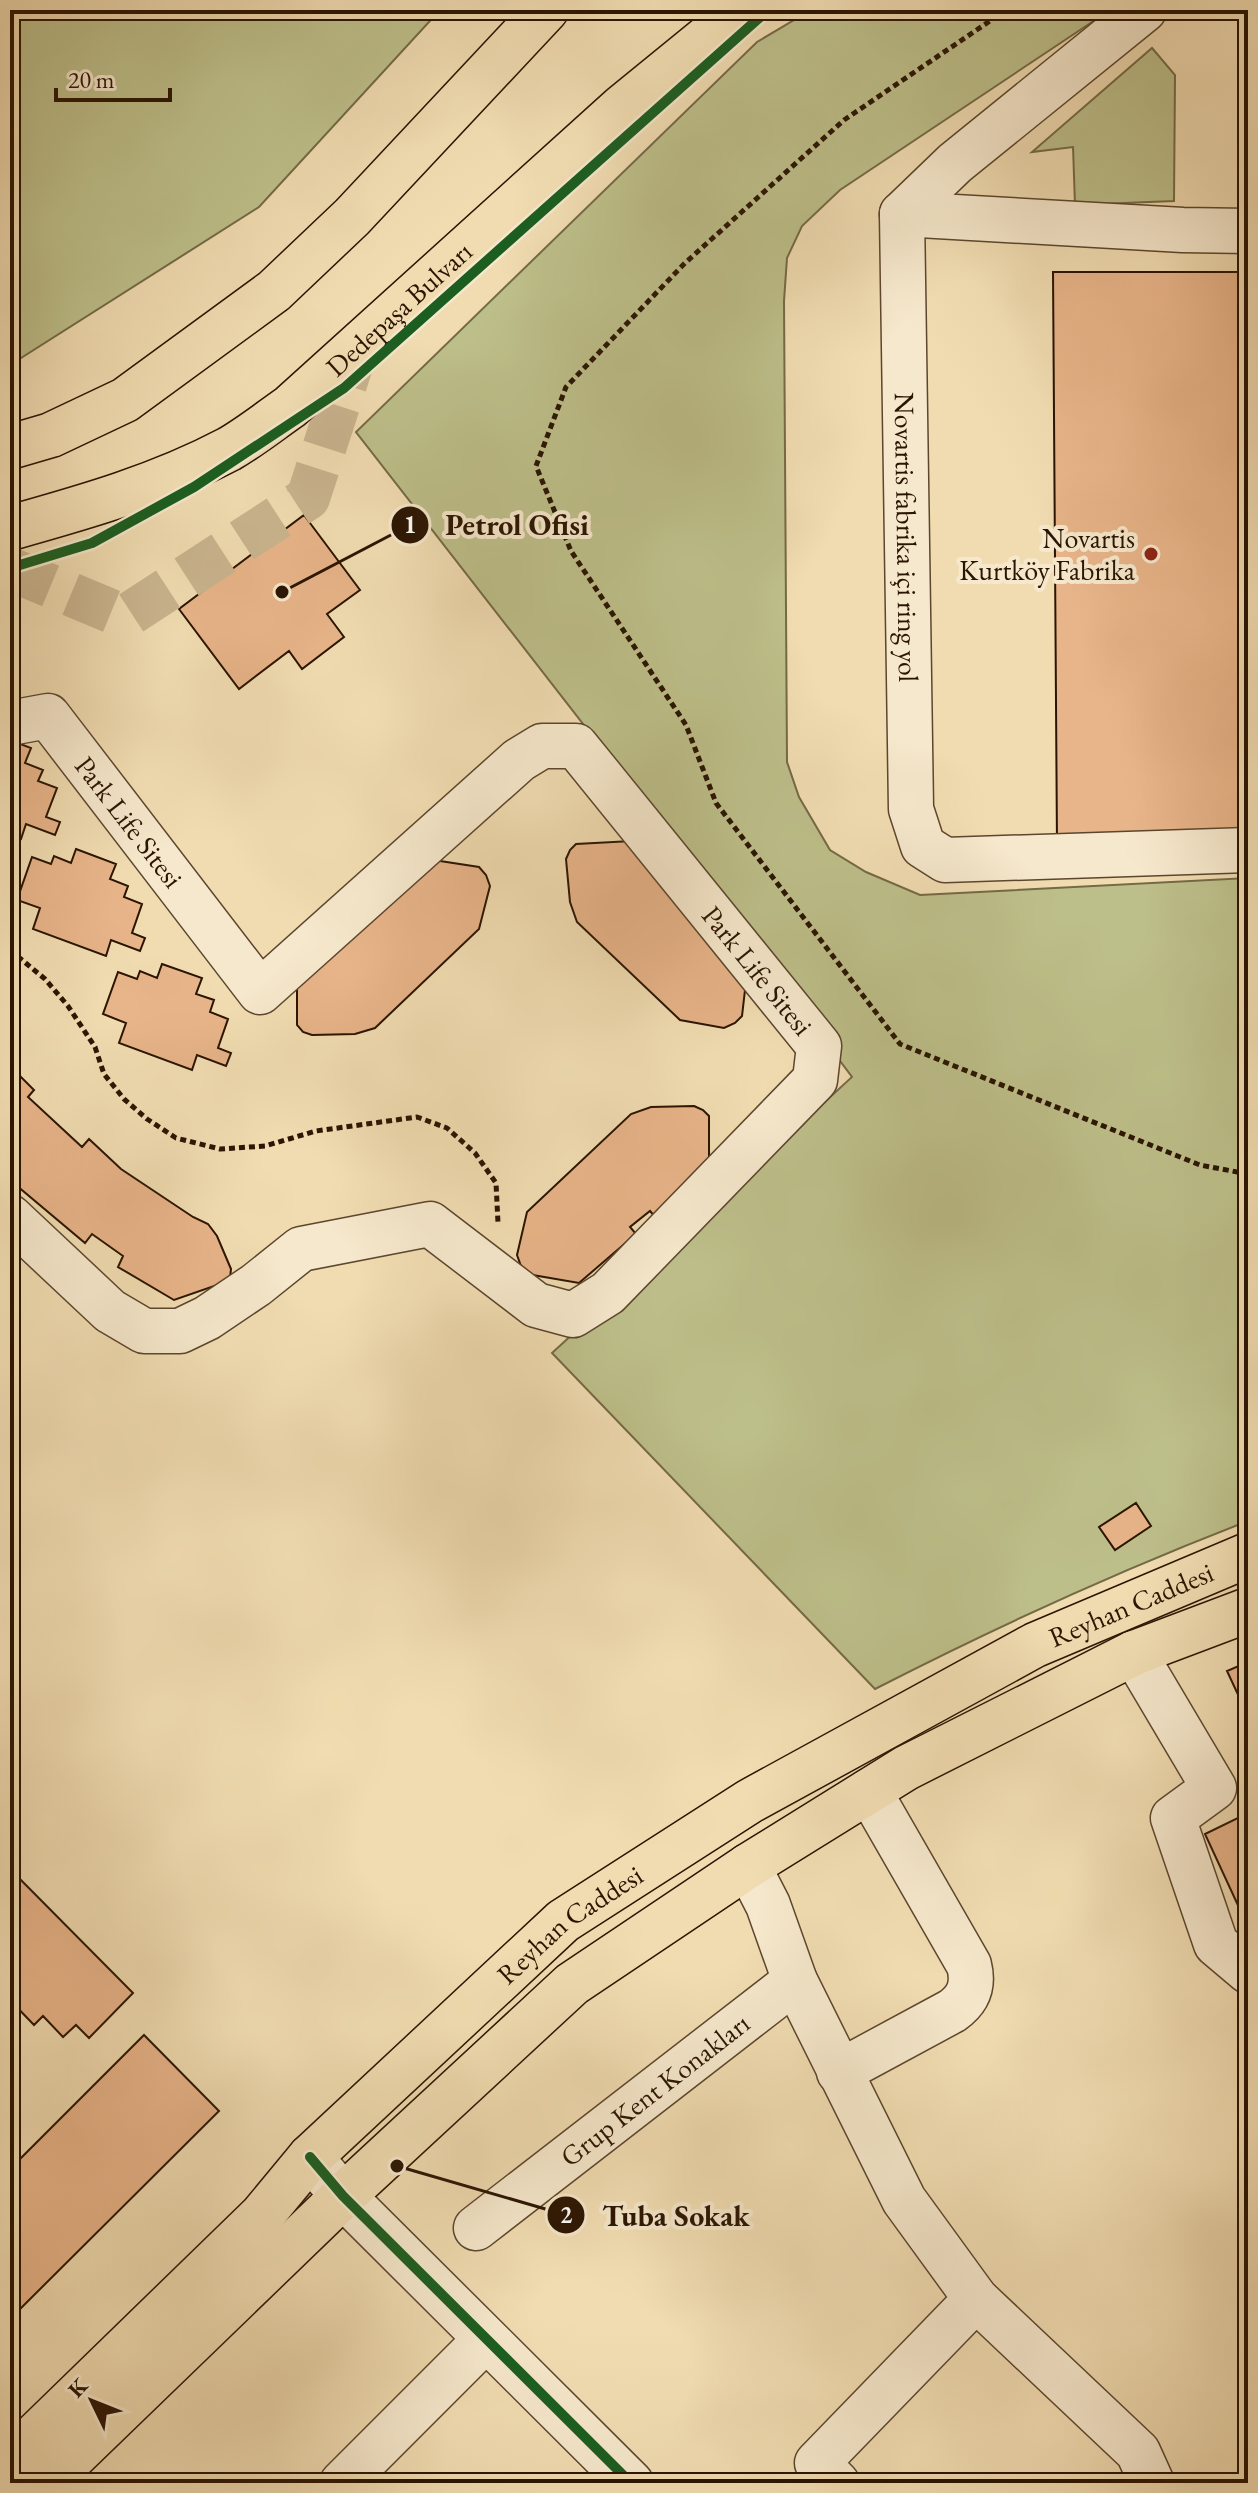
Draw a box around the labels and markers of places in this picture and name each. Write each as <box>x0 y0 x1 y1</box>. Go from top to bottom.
callout: Petrol Ofisi <box>390 498 605 552</box>
place label: Novartis Kurtköy Fabrika <box>959 520 1136 588</box>
marker: Novartis Kurtköy Fabrika <box>1142 545 1160 563</box>
callout: Tuba Sokak <box>546 2188 766 2242</box>

